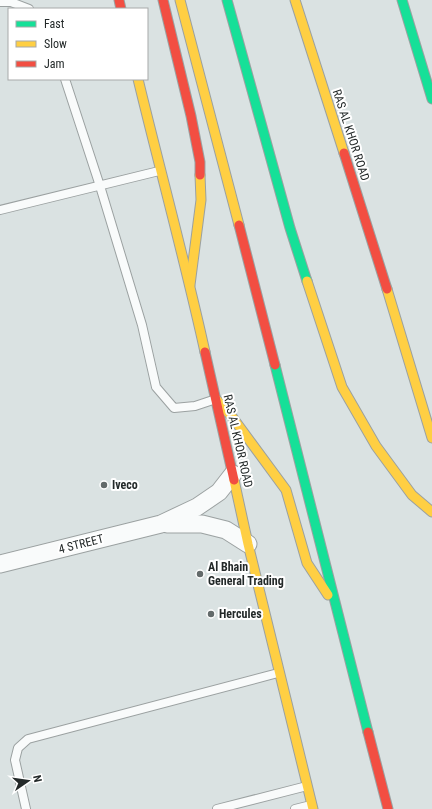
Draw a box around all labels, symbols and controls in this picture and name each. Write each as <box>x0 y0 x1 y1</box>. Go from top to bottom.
legend <box>8 8 148 80</box>
text: Fast <box>44 17 65 31</box>
text: Slow <box>44 37 67 51</box>
text: Jam <box>44 57 65 71</box>
street label: RAS AL KHOR ROAD <box>330 88 372 183</box>
street label: RAS AL KHOR ROAD <box>220 393 256 489</box>
place label: Iveco <box>112 478 138 492</box>
marker: Iveco <box>99 480 109 490</box>
street label: 4 STREET <box>57 532 105 556</box>
place label: Al Bhain General Trading <box>208 560 284 588</box>
marker: Al Bhain General Trading <box>195 569 205 579</box>
place label: Hercules <box>219 607 262 621</box>
marker: Hercules <box>206 609 216 619</box>
north arrow <box>8 761 48 801</box>
text: N <box>30 774 44 784</box>

